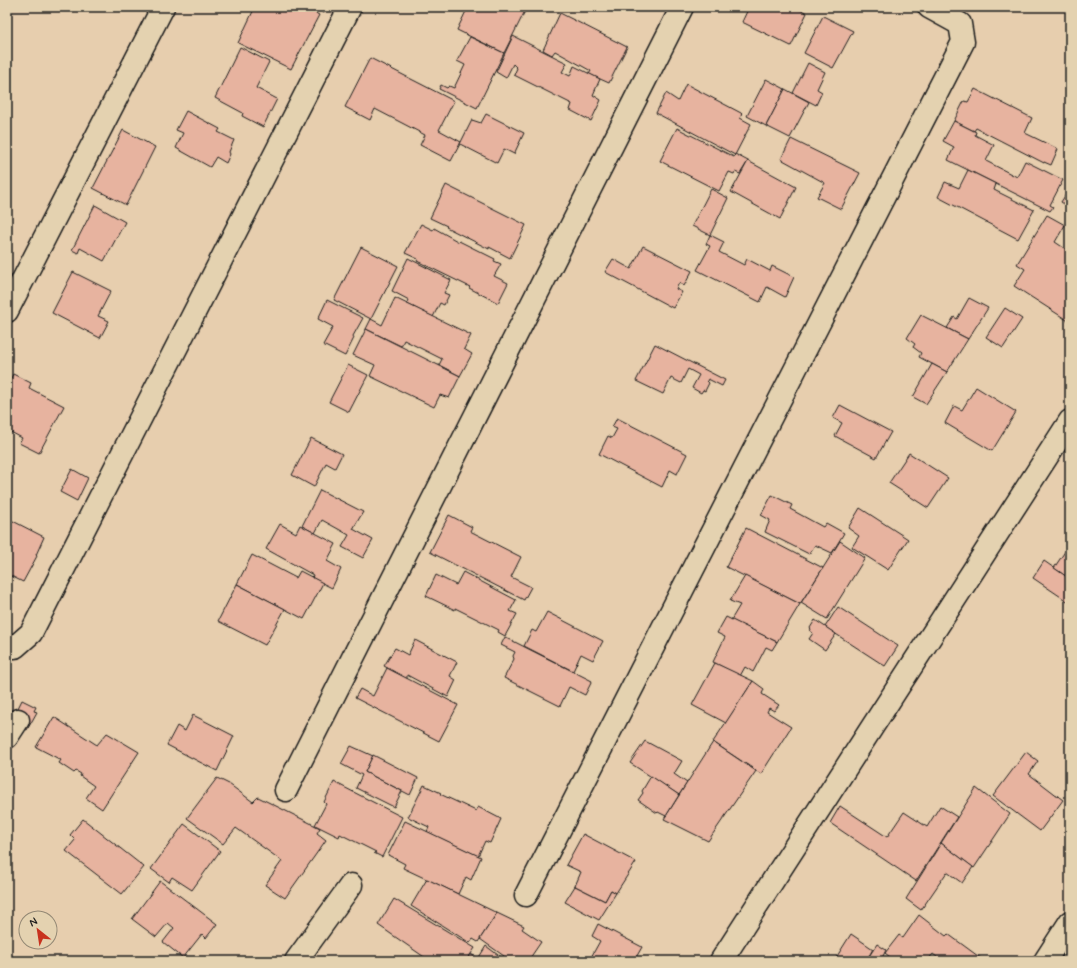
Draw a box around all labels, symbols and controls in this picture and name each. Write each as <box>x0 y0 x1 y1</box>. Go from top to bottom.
north arrow <box>18 910 58 950</box>
text: N <box>27 914 40 930</box>

